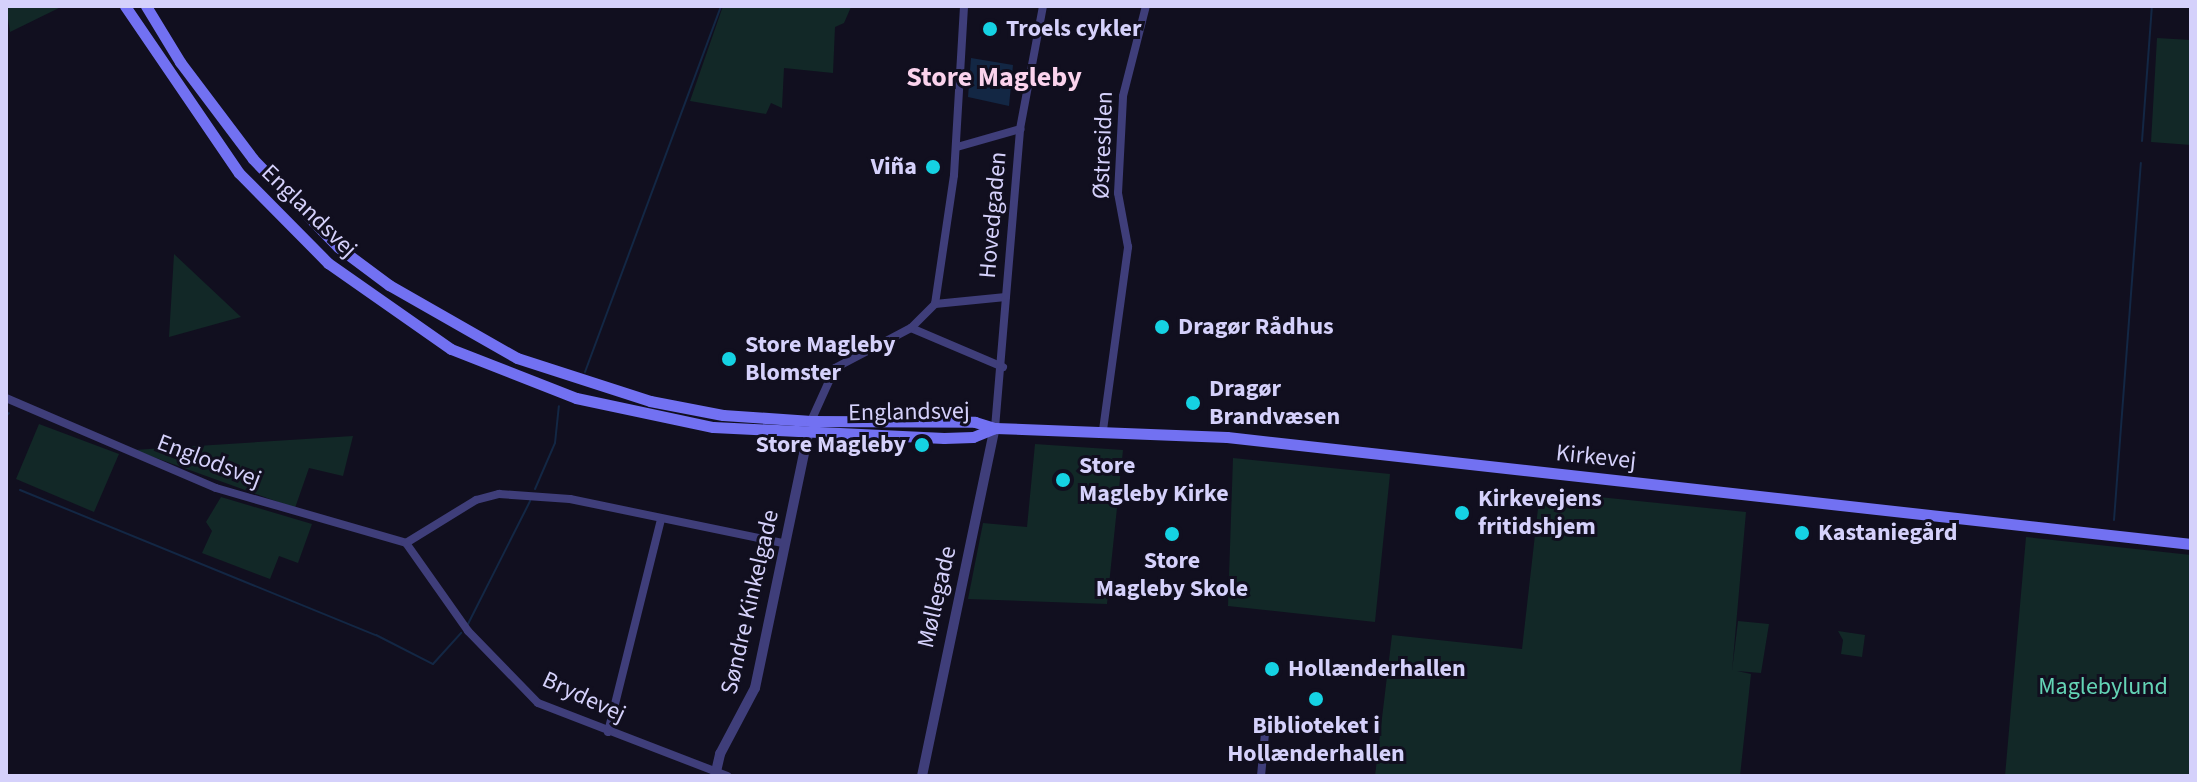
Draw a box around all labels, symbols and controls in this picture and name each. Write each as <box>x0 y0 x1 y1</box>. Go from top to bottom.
place label: Troels cykler <box>1006 15 1141 43</box>
marker: Troels cykler <box>981 20 999 38</box>
district label: Store Magleby <box>906 60 1082 94</box>
street label: Østresiden <box>1087 91 1119 199</box>
street label: Hovedgaden <box>973 150 1013 280</box>
place label: Viña <box>871 153 917 181</box>
street label: Englandsvej <box>255 158 363 264</box>
marker: Viña <box>924 158 942 176</box>
place label: Dragør Rådhus <box>1178 313 1334 341</box>
marker: Dragør Rådhus <box>1153 318 1171 336</box>
place label: Store Magleby Blomster <box>745 331 895 387</box>
marker: Store Magleby Blomster <box>720 350 738 368</box>
place label: Dragør Brandvæsen <box>1209 375 1340 431</box>
marker: Dragør Brandvæsen <box>1184 394 1202 412</box>
street label: Englandsvej <box>848 397 970 427</box>
street label: Englodsvej <box>153 428 265 494</box>
place label: Store Magleby <box>756 431 906 459</box>
marker: Store Magleby <box>913 436 931 454</box>
street label: Kirkevej <box>1554 438 1638 476</box>
place label: Store Magleby Kirke <box>1079 452 1229 508</box>
marker: Store Magleby Kirke <box>1054 471 1072 489</box>
place label: Kirkevejens fritidshjem <box>1478 485 1602 541</box>
marker: Kirkevejens fritidshjem <box>1453 504 1471 522</box>
street label: Søndre Kinkelgade <box>715 507 785 697</box>
place label: Kastaniegård <box>1818 519 1958 547</box>
marker: Kastaniegård <box>1793 524 1811 542</box>
marker: Store Magleby Skole <box>1163 525 1181 543</box>
street label: Møllegade <box>911 543 963 651</box>
place label: Store Magleby Skole <box>1096 547 1248 603</box>
place label: Hollænderhallen <box>1288 655 1466 683</box>
marker: Hollænderhallen <box>1263 660 1281 678</box>
street label: Brydevej <box>538 665 630 729</box>
park label: Maglebylund <box>2038 673 2168 701</box>
marker: Biblioteket i Hollænderhallen <box>1307 690 1325 708</box>
place label: Biblioteket i Hollænderhallen <box>1227 712 1405 768</box>

